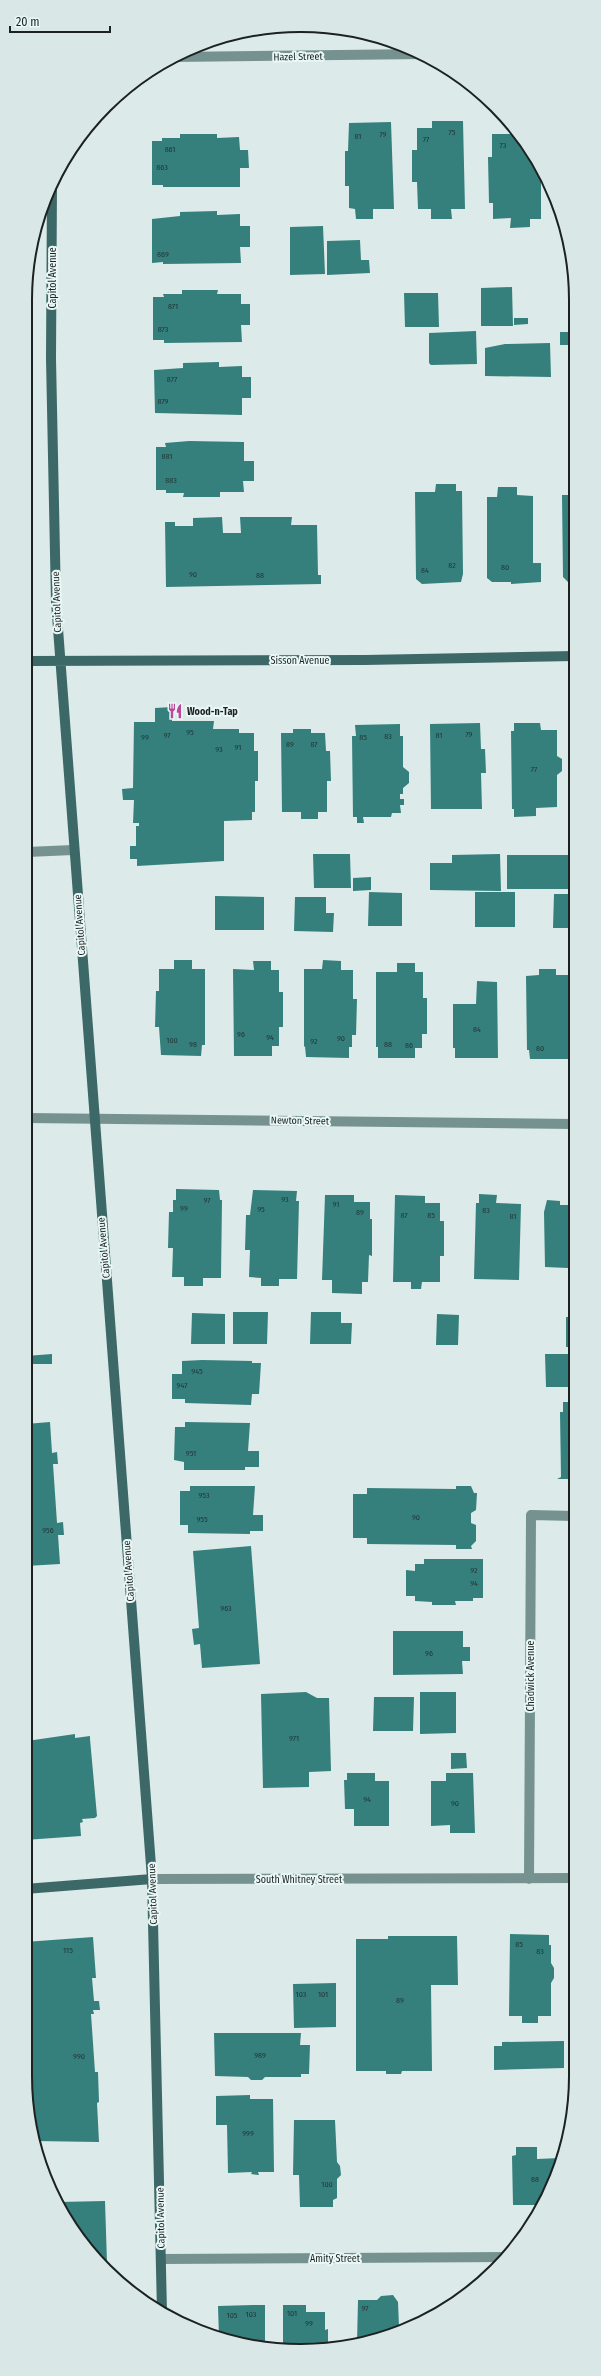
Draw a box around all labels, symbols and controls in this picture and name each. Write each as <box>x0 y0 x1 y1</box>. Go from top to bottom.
scale bar <box>10 8 110 34</box>
text: 20 m <box>16 15 40 29</box>
street label: Hazel Street <box>273 51 324 63</box>
house number: 75 <box>449 128 456 137</box>
house number: 79 <box>379 130 387 139</box>
house number: 81 <box>355 132 361 141</box>
house number: 77 <box>423 135 430 144</box>
house number: 73 <box>500 141 507 150</box>
house number: 861 <box>165 145 175 154</box>
house number: 863 <box>156 163 168 172</box>
street label: Capitol Avenue <box>47 247 59 309</box>
house number: 869 <box>157 250 169 259</box>
house number: 871 <box>168 302 178 311</box>
house number: 873 <box>158 325 169 334</box>
house number: 877 <box>167 375 178 384</box>
house number: 879 <box>158 397 169 406</box>
house number: 881 <box>162 452 172 461</box>
house number: 883 <box>165 476 177 485</box>
house number: 82 <box>448 561 456 570</box>
house number: 80 <box>501 563 509 572</box>
house number: 84 <box>421 566 429 575</box>
house number: 90 <box>189 570 197 579</box>
street label: Capitol Avenue <box>50 571 64 633</box>
house number: 88 <box>256 571 264 580</box>
street label: Sisson Avenue <box>271 655 329 667</box>
restaurant icon: Wood-n-Tap <box>166 702 184 720</box>
place label: Wood-n-Tap <box>187 706 238 718</box>
house number: 95 <box>186 728 194 737</box>
house number: 79 <box>465 730 473 739</box>
house number: 97 <box>163 731 171 740</box>
house number: 81 <box>436 731 442 740</box>
house number: 83 <box>384 732 392 741</box>
house number: 99 <box>141 733 149 742</box>
house number: 85 <box>359 733 367 742</box>
house number: 89 <box>286 740 294 749</box>
house number: 87 <box>310 740 318 749</box>
house number: 91 <box>235 743 241 752</box>
house number: 93 <box>215 745 223 754</box>
house number: 77 <box>531 765 538 774</box>
street label: Capitol Avenue <box>72 894 88 956</box>
house number: 84 <box>473 1025 481 1034</box>
house number: 96 <box>237 1030 245 1039</box>
house number: 94 <box>266 1033 274 1042</box>
house number: 90 <box>337 1034 345 1043</box>
house number: 100 <box>166 1036 178 1045</box>
house number: 92 <box>310 1037 318 1046</box>
house number: 98 <box>189 1040 197 1049</box>
house number: 88 <box>384 1040 392 1049</box>
house number: 86 <box>405 1041 413 1050</box>
house number: 80 <box>536 1044 544 1053</box>
street label: Newton Street <box>271 1114 330 1128</box>
house number: 93 <box>281 1195 289 1204</box>
house number: 97 <box>203 1196 211 1205</box>
house number: 91 <box>333 1200 339 1209</box>
house number: 99 <box>180 1204 188 1213</box>
house number: 95 <box>257 1205 265 1214</box>
house number: 83 <box>482 1206 490 1215</box>
house number: 89 <box>356 1208 364 1217</box>
house number: 87 <box>400 1211 408 1220</box>
house number: 85 <box>427 1211 435 1220</box>
house number: 81 <box>510 1212 516 1221</box>
street label: Capitol Avenue <box>95 1217 113 1279</box>
house number: 945 <box>191 1367 203 1376</box>
house number: 947 <box>177 1381 188 1390</box>
house number: 951 <box>186 1449 196 1458</box>
house number: 953 <box>198 1491 210 1500</box>
house number: 90 <box>412 1513 420 1522</box>
house number: 955 <box>196 1515 208 1524</box>
house number: 956 <box>42 1526 54 1535</box>
street label: Capitol Avenue <box>121 1540 137 1602</box>
house number: 92 <box>470 1566 478 1575</box>
house number: 94 <box>470 1579 478 1588</box>
house number: 963 <box>220 1604 232 1613</box>
street label: Chadwick Avenue <box>525 1640 537 1711</box>
house number: 96 <box>425 1649 433 1658</box>
house number: 971 <box>289 1734 299 1743</box>
house number: 94 <box>363 1795 371 1804</box>
house number: 90 <box>451 1799 459 1808</box>
street label: Capitol Avenue <box>146 1863 160 1925</box>
street label: South Whitney Street <box>256 1874 343 1886</box>
house number: 85 <box>515 1940 523 1949</box>
house number: 115 <box>63 1946 73 1955</box>
house number: 83 <box>536 1947 544 1956</box>
house number: 103 <box>296 1990 307 1999</box>
house number: 101 <box>318 1990 328 1999</box>
house number: 89 <box>396 1996 404 2005</box>
house number: 989 <box>254 2051 266 2060</box>
house number: 990 <box>73 2052 85 2061</box>
house number: 999 <box>242 2129 254 2138</box>
house number: 88 <box>531 2175 539 2184</box>
house number: 100 <box>321 2180 333 2189</box>
street label: Capitol Avenue <box>154 2187 168 2249</box>
street label: Amity Street <box>310 2253 361 2265</box>
house number: 97 <box>361 2304 369 2313</box>
house number: 101 <box>287 2309 297 2318</box>
house number: 103 <box>246 2310 257 2319</box>
house number: 105 <box>227 2311 238 2320</box>
house number: 99 <box>305 2319 313 2328</box>

